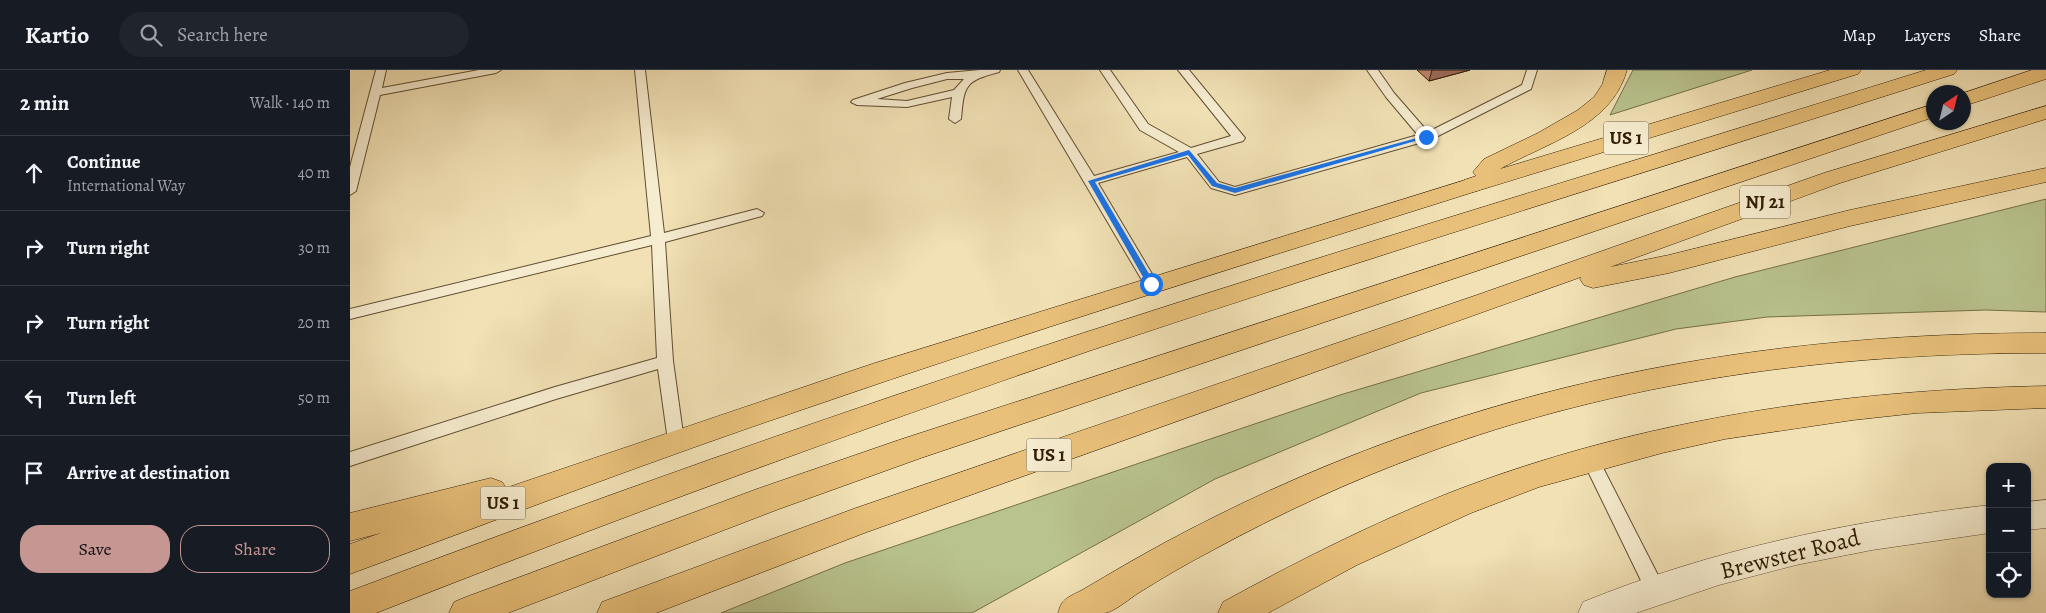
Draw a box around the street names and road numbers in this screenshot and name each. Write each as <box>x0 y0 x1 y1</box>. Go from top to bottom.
road number: US 1 <box>1604 122 1648 154</box>
road number: NJ 21 <box>1740 185 1790 218</box>
road number: US 1 <box>1026 438 1072 472</box>
road number: US 1 <box>480 486 526 519</box>
street label: Brewster Road <box>1717 521 1863 587</box>

